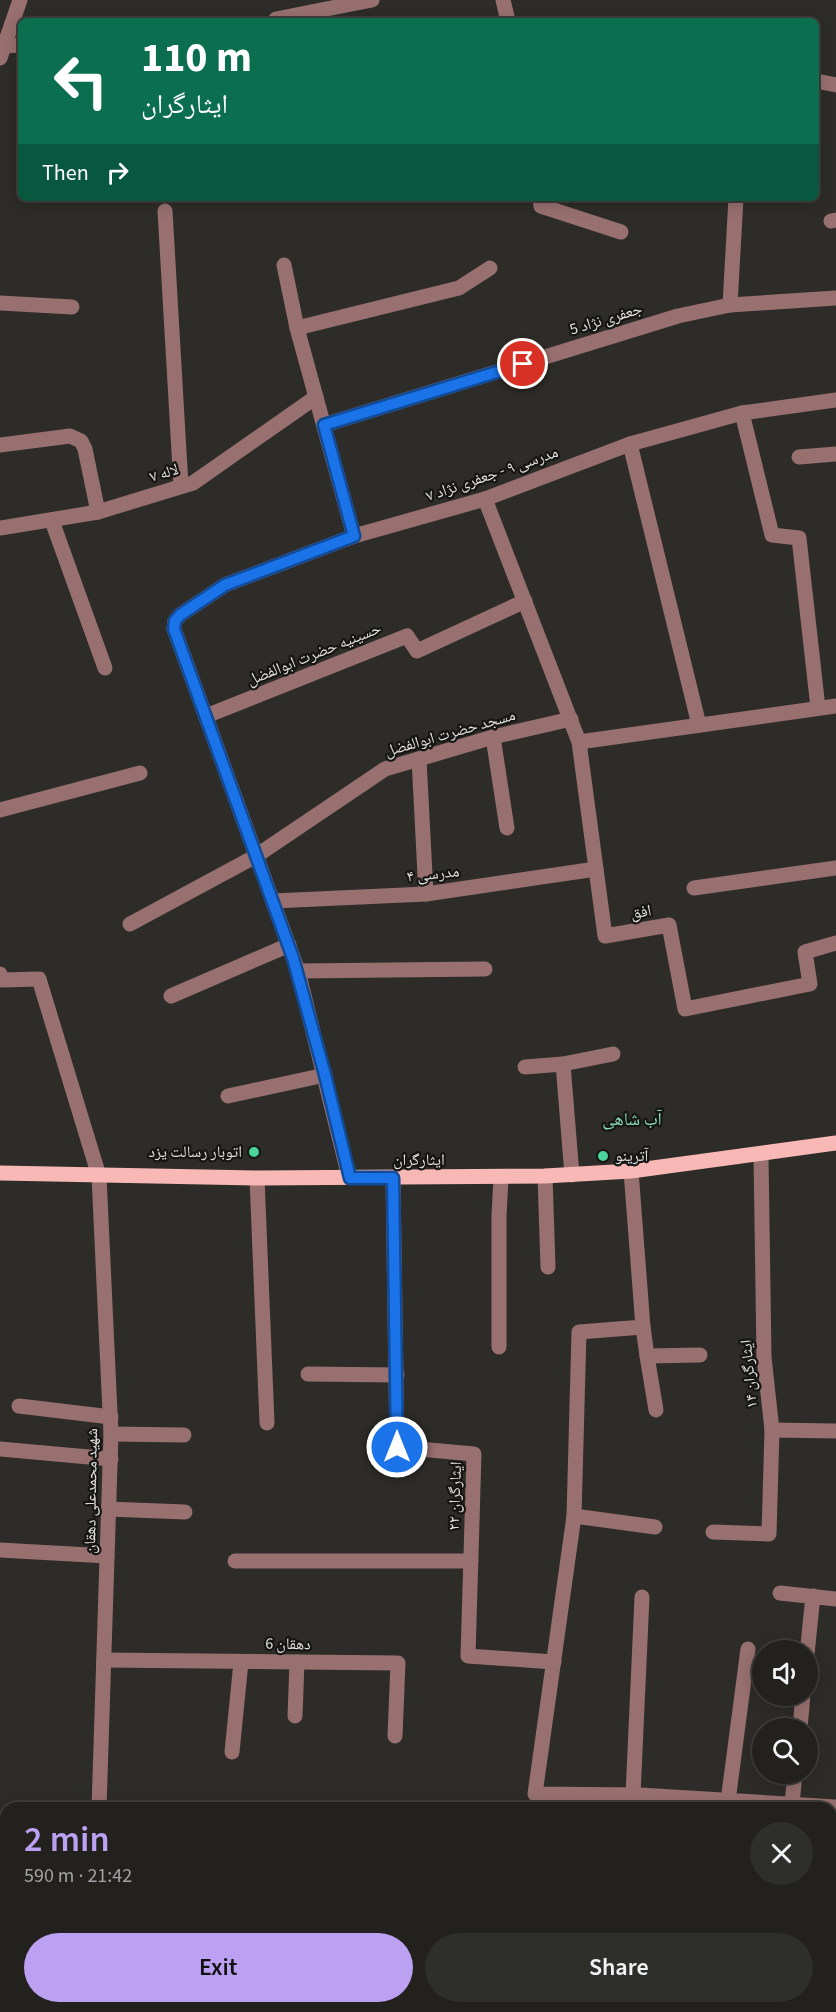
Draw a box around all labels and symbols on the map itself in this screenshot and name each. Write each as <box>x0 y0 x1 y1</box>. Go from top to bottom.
street label: جعفری نژاد 5 <box>567 298 645 340</box>
pin <box>497 338 548 389</box>
street label: مدرسی ۹ - جعفری نژاد ۷ <box>423 441 561 507</box>
street label: لاله ۷ <box>147 458 181 488</box>
street label: حسینیه حضرت ابوالفضل <box>244 617 384 691</box>
street label: مسجد حضرت ابوالفضل <box>382 704 518 762</box>
street label: مدرسی ۴ <box>406 860 460 888</box>
street label: افق <box>629 899 653 925</box>
district label: آب شاهی <box>602 1107 662 1132</box>
place label: اتوبار رسالت یزد <box>148 1141 242 1163</box>
marker: اتوبار رسالت یزد <box>247 1145 261 1159</box>
place label: آترینو <box>615 1145 649 1167</box>
street label: ایثارگران <box>393 1149 445 1171</box>
marker: آترینو <box>596 1149 610 1163</box>
street label: ایثارگران ۱۴ <box>735 1339 763 1409</box>
position arrow <box>365 1415 429 1479</box>
street label: شهید محمدعلی دهقان <box>79 1428 103 1554</box>
street label: ایثارگران ۲۲ <box>443 1461 467 1531</box>
street label: دهقان 6 <box>265 1633 311 1655</box>

